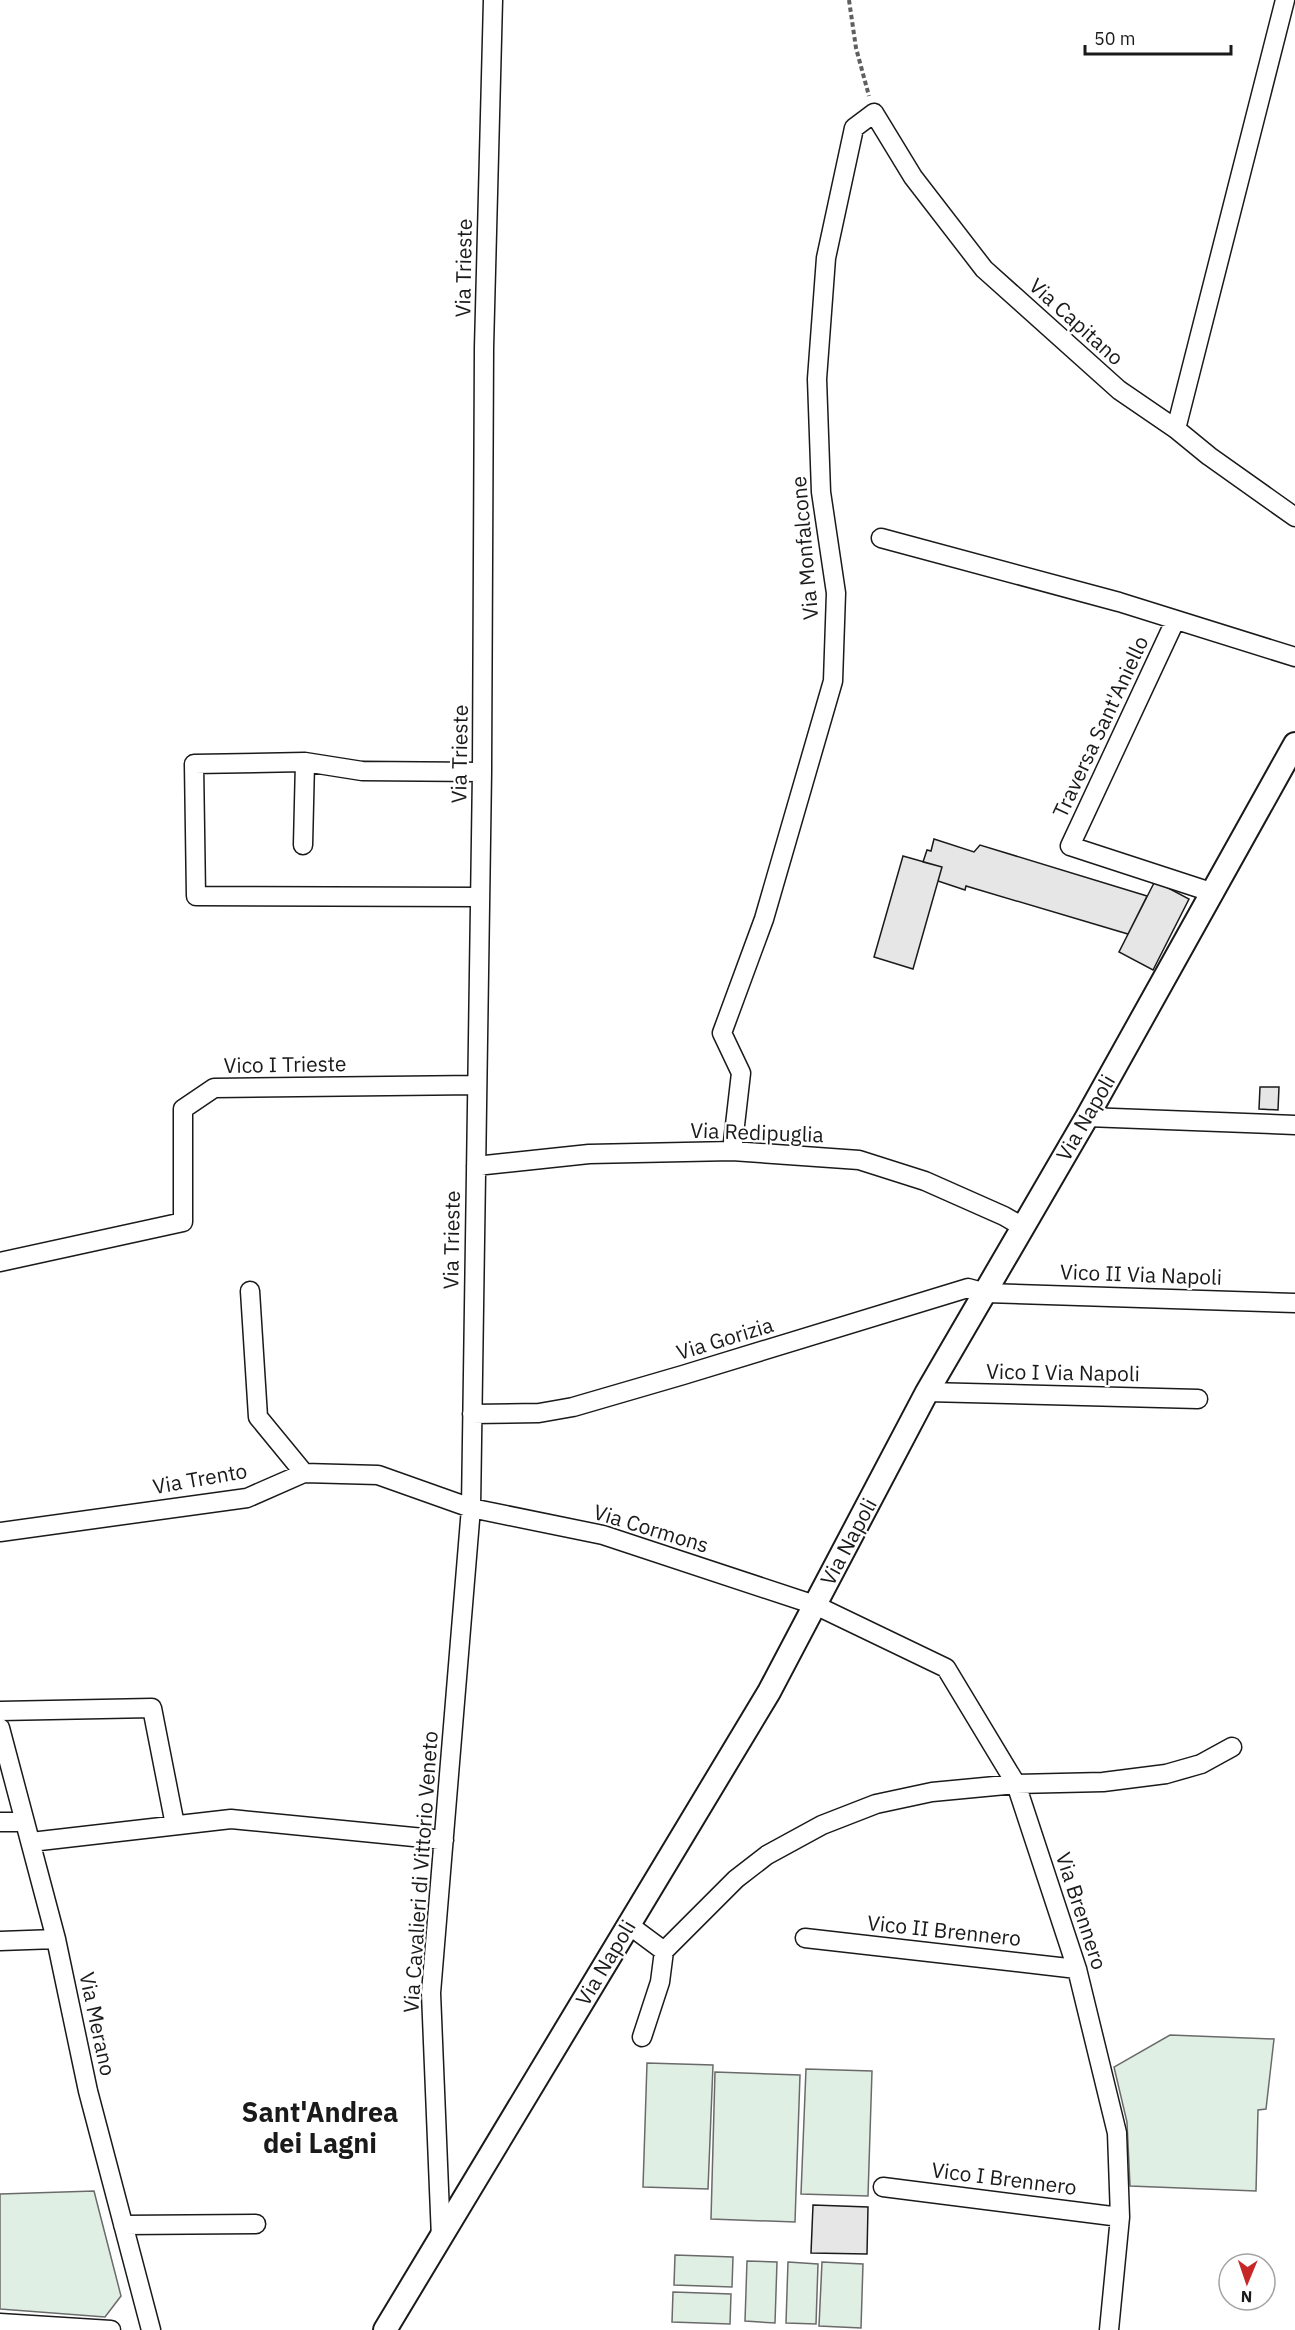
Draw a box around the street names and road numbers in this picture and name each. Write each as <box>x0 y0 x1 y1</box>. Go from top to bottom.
street label: Via Trieste <box>448 218 478 318</box>
street label: Via Capitano <box>1023 271 1130 371</box>
street label: Via Monfalcone <box>784 475 824 621</box>
street label: Traversa Sant'Aniello <box>1046 631 1155 822</box>
street label: Via Trieste <box>444 704 474 804</box>
street label: Vico I Trieste <box>223 1049 347 1079</box>
street label: Via Napoli <box>1049 1069 1121 1166</box>
street label: Via Redipuglia <box>690 1116 824 1148</box>
street label: Via Trieste <box>436 1190 466 1290</box>
street label: Vico II Via Napoli <box>1060 1257 1223 1291</box>
street label: Via Gorizia <box>673 1310 776 1366</box>
street label: Vico I Via Napoli <box>986 1357 1140 1387</box>
street label: Via Trento <box>150 1456 249 1500</box>
street label: Via Napoli <box>813 1493 883 1590</box>
street label: Via Cormons <box>590 1497 712 1559</box>
street label: Via Cavalieri di Vittorio Veneto <box>396 1730 444 2014</box>
street label: Via Brennero <box>1050 1848 1114 1973</box>
street label: Vico II Brennero <box>866 1908 1022 1952</box>
street label: Via Napoli <box>569 1914 642 2010</box>
street label: Via Merano <box>73 1969 123 2078</box>
street label: Vico I Brennero <box>930 2155 1078 2201</box>

